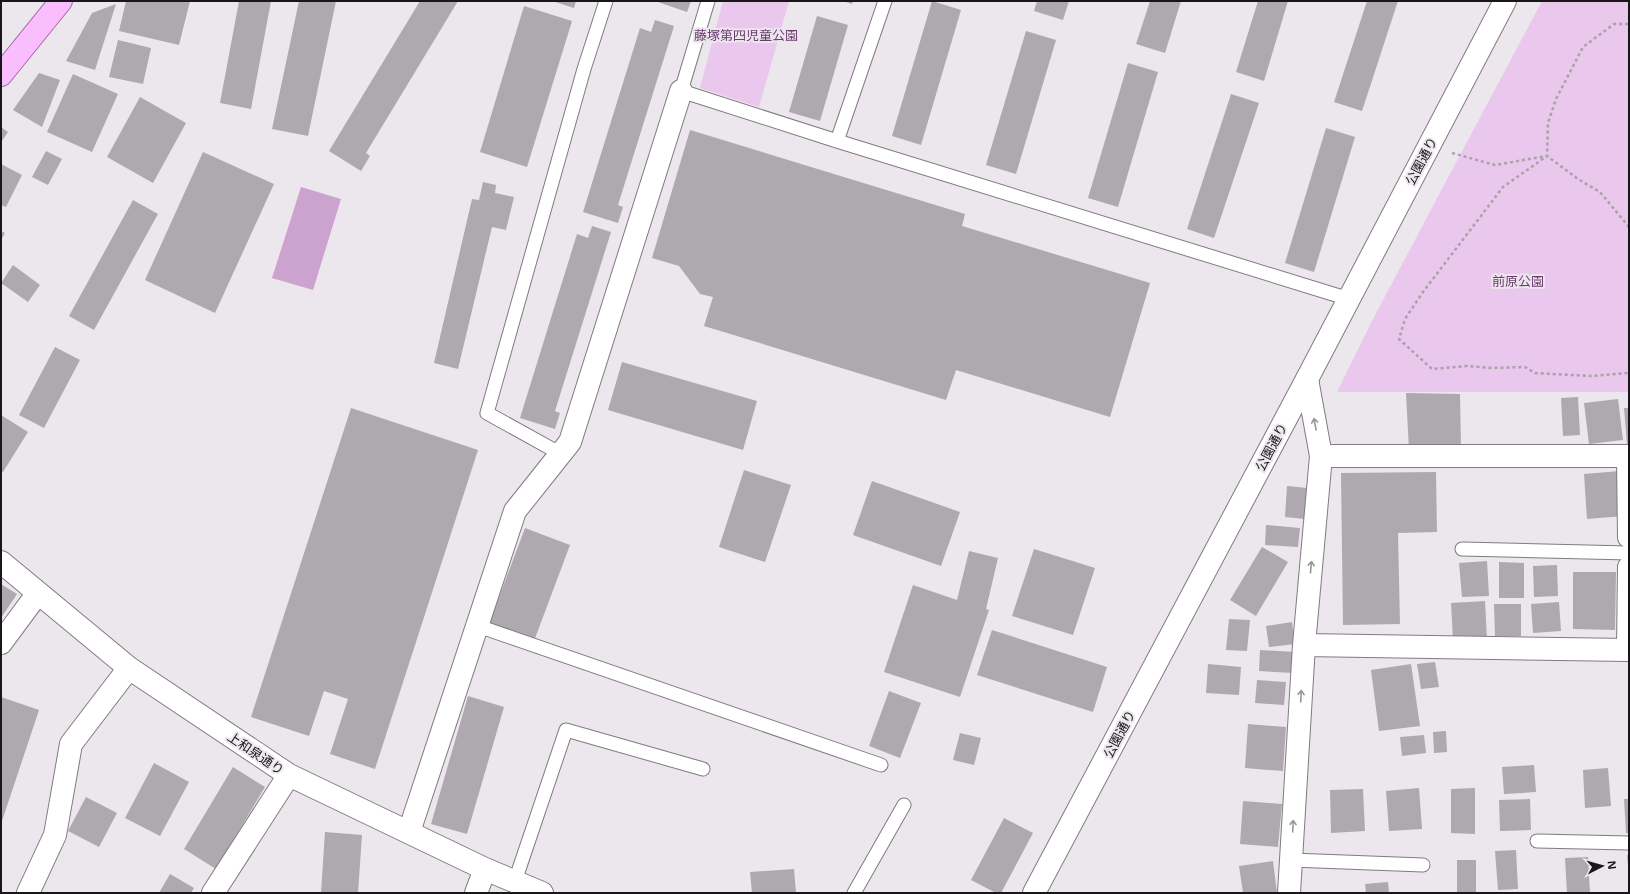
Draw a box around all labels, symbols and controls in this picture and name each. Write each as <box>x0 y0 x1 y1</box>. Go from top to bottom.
park label: 藤塚第四児童公園 <box>694 26 798 44</box>
street label: 公園通り <box>1401 134 1441 188</box>
park label: 前原公園 <box>1492 272 1544 290</box>
one-way arrow <box>1311 418 1319 431</box>
street label: 公園通り <box>1251 420 1291 474</box>
one-way arrow <box>1308 561 1315 574</box>
one-way arrow <box>1297 690 1305 703</box>
street label: 公園通り <box>1099 707 1139 761</box>
street label: 上和泉通り <box>224 727 288 779</box>
one-way arrow <box>1290 820 1297 833</box>
north arrow <box>1582 846 1622 886</box>
text: N <box>1605 860 1620 870</box>

